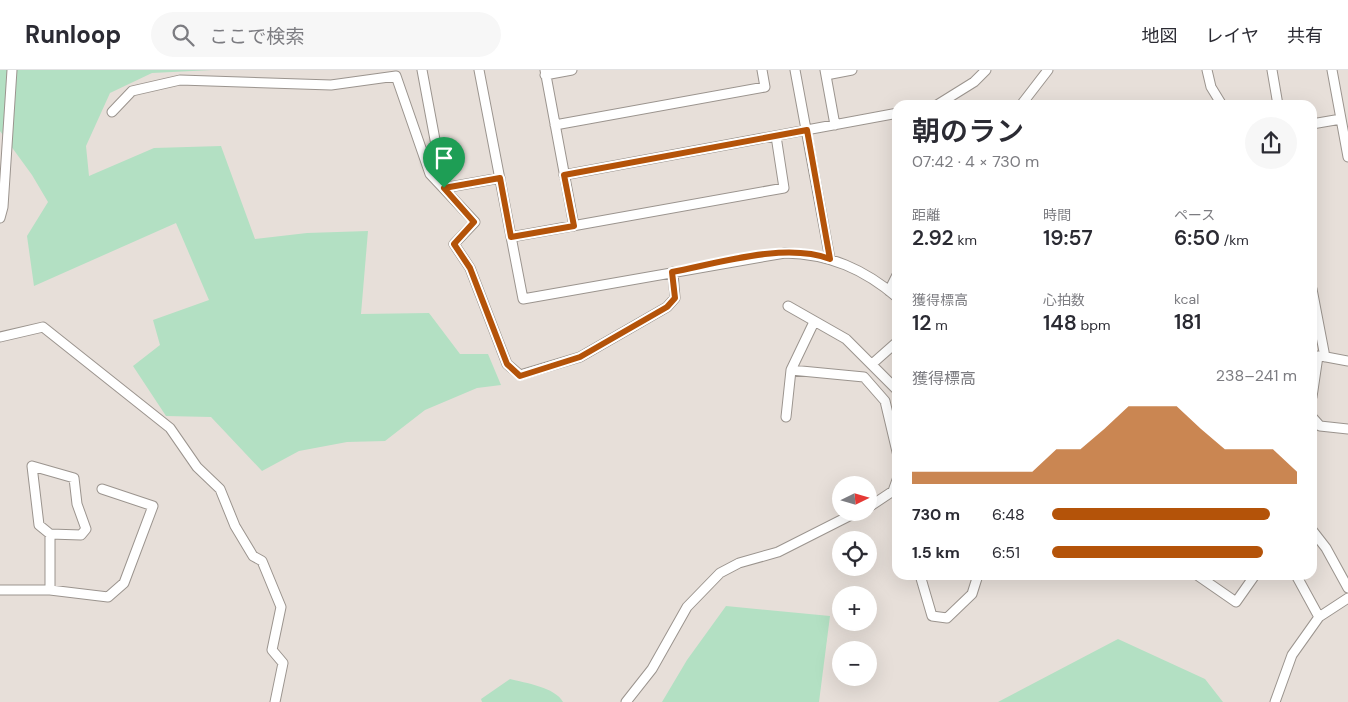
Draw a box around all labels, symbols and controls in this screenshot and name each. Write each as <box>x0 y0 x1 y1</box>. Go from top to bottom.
search box <box>151 12 501 57</box>
text: Runloop <box>25 19 121 50</box>
icon: search <box>169 21 197 49</box>
text: ここで検索 <box>209 24 304 49</box>
text: 地図 <box>1142 24 1178 48</box>
text: レイヤ <box>1206 24 1259 48</box>
text: 共有 <box>1287 24 1323 48</box>
text: 朝のラン <box>912 113 1024 150</box>
button: share <box>1245 117 1297 169</box>
pin <box>423 137 465 188</box>
icon: arrive <box>430 144 458 172</box>
text: 07:42 · 4 × 730 m <box>912 151 1039 172</box>
text: 距離 <box>912 206 940 224</box>
text: 時間 <box>1043 206 1071 224</box>
text: ペース <box>1174 206 1215 224</box>
text: 2.92 <box>912 224 954 252</box>
text: 19:57 <box>1043 224 1093 252</box>
text: 6:50 <box>1174 224 1220 252</box>
text: km <box>954 231 977 249</box>
text: /km <box>1220 231 1249 249</box>
text: kcal <box>1174 290 1199 308</box>
text: 獲得標高 <box>912 291 968 309</box>
text: 心拍数 <box>1043 291 1085 309</box>
text: 181 <box>1174 308 1201 336</box>
text: 12 <box>912 309 931 337</box>
text: 148 <box>1043 309 1077 337</box>
text: m <box>931 316 948 334</box>
text: bpm <box>1077 316 1111 334</box>
text: 238–241 m <box>1216 365 1297 386</box>
text: 獲得標高 <box>912 368 976 389</box>
north arrow <box>832 476 878 521</box>
map controls <box>832 476 877 686</box>
text: 730 m <box>912 504 960 525</box>
text: 6:48 <box>992 504 1025 525</box>
button: locate <box>832 531 877 576</box>
text: 1.5 km <box>912 542 960 563</box>
text: 6:51 <box>992 542 1020 563</box>
button: + <box>832 586 877 631</box>
button: − <box>832 641 877 686</box>

